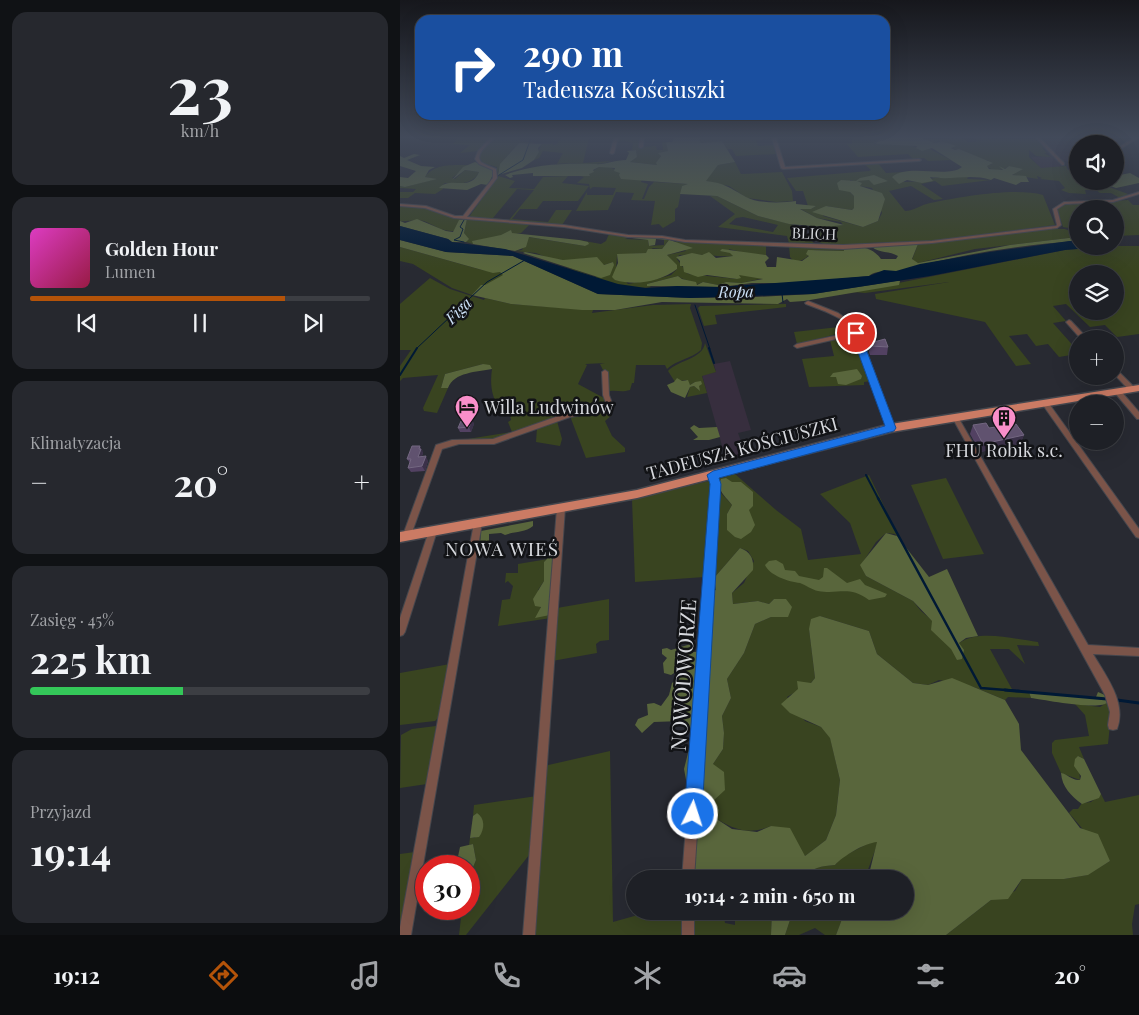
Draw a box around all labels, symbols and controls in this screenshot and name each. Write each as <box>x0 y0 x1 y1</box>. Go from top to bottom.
text: 290 m <box>523 29 623 76</box>
icon: right <box>440 35 505 100</box>
text: 23 <box>167 44 233 130</box>
text: Tadeusza Kościuszki <box>523 74 726 104</box>
text: km/h <box>181 120 219 141</box>
map controls <box>1069 135 1124 450</box>
button: sound <box>1069 135 1124 190</box>
button: search <box>1069 200 1124 255</box>
street label: BLICH <box>791 222 837 244</box>
text: Golden Hour <box>105 235 218 261</box>
text: Lumen <box>105 261 156 282</box>
button: layers <box>1069 265 1124 320</box>
water label: Ropa <box>717 280 754 302</box>
water label: Figa <box>439 292 476 328</box>
icon: previous <box>73 309 101 337</box>
icon: pause <box>186 309 214 337</box>
icon: next <box>299 309 327 337</box>
pin <box>835 312 877 354</box>
icon: arrive <box>842 319 870 347</box>
button: + <box>1069 330 1124 385</box>
hotel icon: Willa Ludwinów <box>454 394 480 428</box>
place label: Willa Ludwinów <box>483 395 614 419</box>
button: − <box>1069 395 1124 450</box>
building icon: FHU Robik s.c. <box>991 405 1017 439</box>
street label: TADEUSZA KOŚCIUSZKI <box>644 411 840 485</box>
text: Klimatyzacja <box>30 432 121 453</box>
place label: FHU Robik s.c. <box>945 438 1063 462</box>
text: 20° <box>173 456 228 507</box>
text: − <box>30 463 48 500</box>
text: + <box>354 463 370 500</box>
district label: NOWA WIEŚ <box>445 535 559 561</box>
street label: NOWODWORZE <box>663 598 701 752</box>
text: Zasięg · 45% <box>30 609 114 630</box>
text: 225 km <box>30 633 152 684</box>
position arrow <box>666 787 718 839</box>
text: Przyjazd <box>30 801 91 822</box>
text: 19:14 <box>30 825 111 876</box>
speed limit sign: 30 <box>415 855 480 920</box>
text: 19:14 · 2 min · 650 m <box>685 882 855 908</box>
icon: directions <box>206 958 241 993</box>
icon: music <box>348 958 383 993</box>
icon: phone <box>489 958 524 993</box>
icon: climate <box>630 958 665 993</box>
icon: car <box>772 958 807 993</box>
icon: filters <box>913 958 948 993</box>
text: 19:12 <box>53 960 100 990</box>
text: 20° <box>1054 960 1086 990</box>

